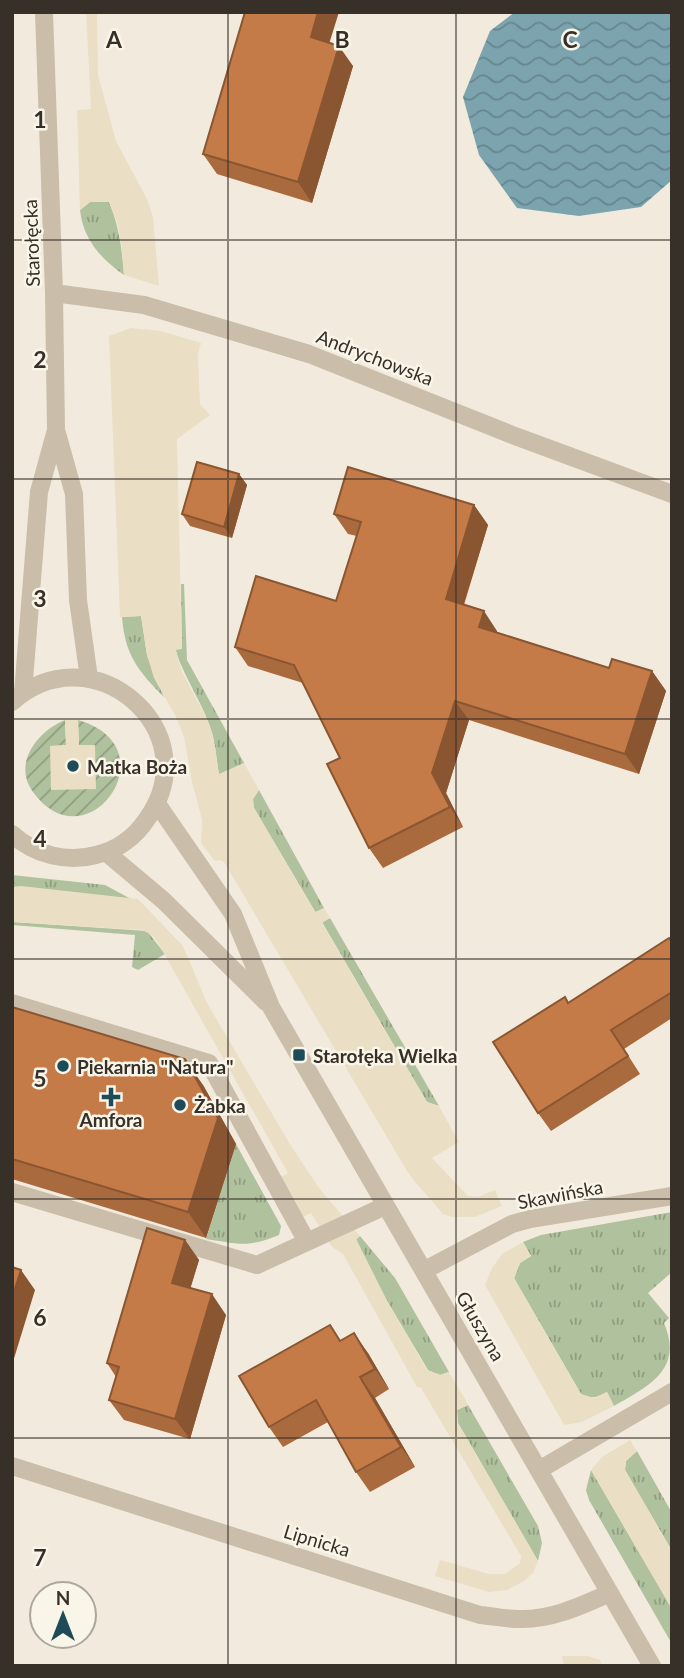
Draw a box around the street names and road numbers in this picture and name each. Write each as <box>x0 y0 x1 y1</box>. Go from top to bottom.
street label: Starołęcka <box>18 199 44 287</box>
street label: Andrychowska <box>313 324 437 390</box>
street label: Skawińska <box>515 1174 605 1214</box>
street label: Głuszyna <box>452 1287 510 1365</box>
street label: Lipnicka <box>281 1519 353 1561</box>

